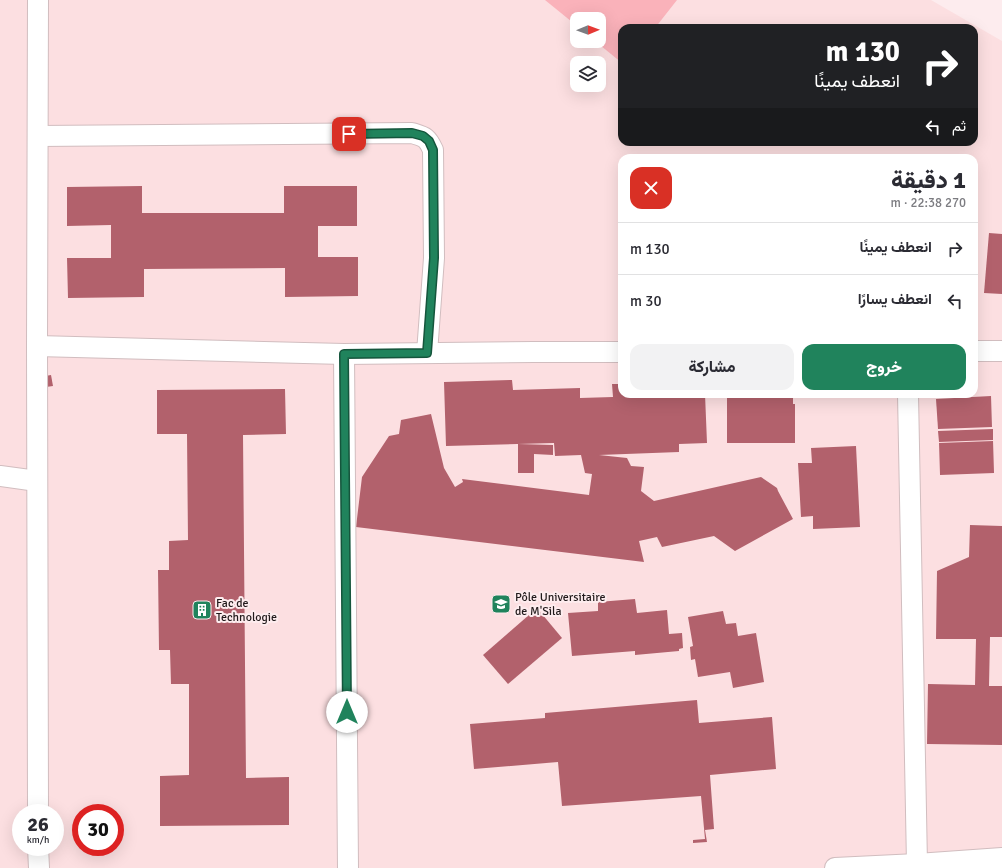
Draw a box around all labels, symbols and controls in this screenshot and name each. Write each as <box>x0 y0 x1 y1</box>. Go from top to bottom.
north arrow <box>570 12 606 48</box>
map controls <box>570 12 606 92</box>
text: 130 m <box>826 35 900 69</box>
icon: right <box>914 40 966 92</box>
button: layers <box>570 56 606 92</box>
text: انعطف يمينًا <box>814 70 900 92</box>
icon: left <box>922 116 944 138</box>
pin <box>332 117 366 151</box>
text: ثم <box>952 117 966 135</box>
icon: arrive <box>338 123 360 145</box>
text: 1 دقيقة <box>891 165 966 195</box>
button: close <box>630 167 672 209</box>
text: 270 m · 22:38 <box>890 195 966 211</box>
text: انعطف يمينًا <box>860 238 932 256</box>
icon: right <box>944 238 966 260</box>
text: 130 m <box>630 240 670 258</box>
text: انعطف يسارًا <box>858 290 932 308</box>
icon: left <box>944 290 966 312</box>
text: 30 m <box>630 292 661 310</box>
button: مشاركة <box>630 344 794 390</box>
button: خروج <box>802 344 966 390</box>
place label: Pôle Universitaire de M'Sila <box>515 590 605 619</box>
school or university icon: Pôle Universitaire de M'Sila <box>490 593 512 615</box>
place label: Fac de Technologie <box>216 596 277 625</box>
building icon: Fac de Technologie <box>191 599 213 621</box>
position arrow <box>326 691 368 733</box>
speed limit sign: 30 <box>72 804 124 856</box>
text: 26 <box>27 812 49 837</box>
text: km/h <box>27 834 49 846</box>

